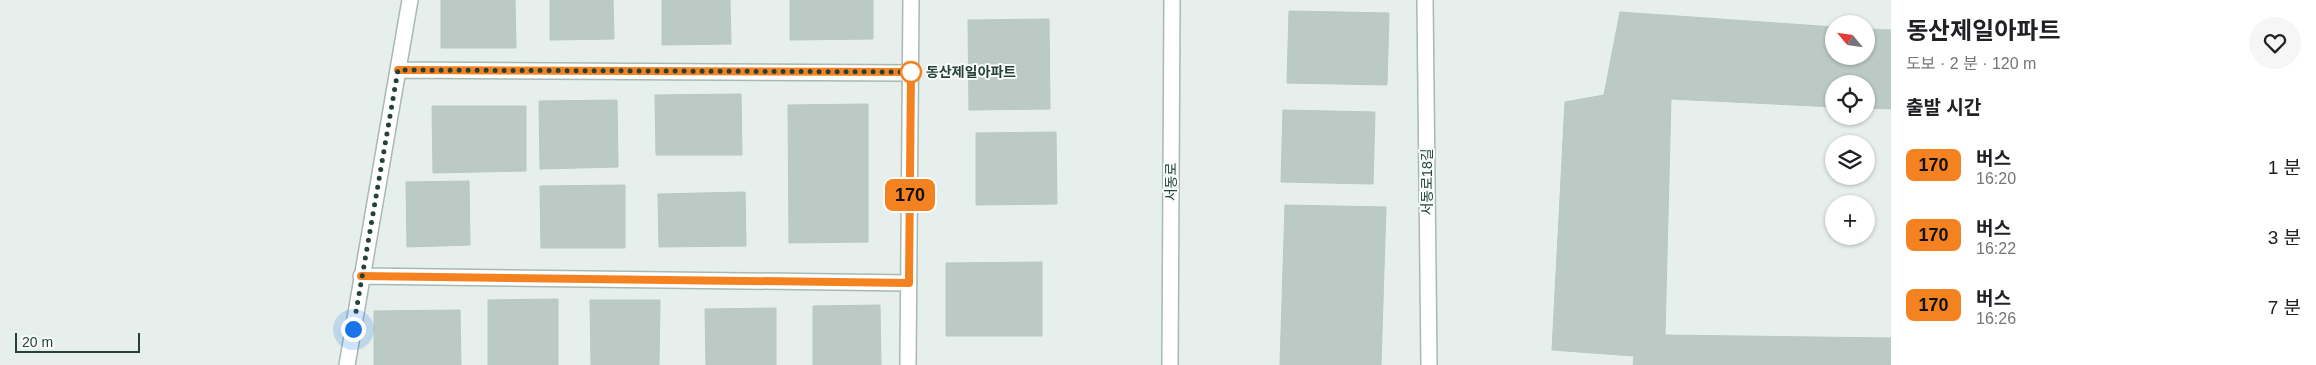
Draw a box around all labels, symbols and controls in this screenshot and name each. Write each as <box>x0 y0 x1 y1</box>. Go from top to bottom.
north arrow <box>1825 15 1875 65</box>
map controls <box>1825 15 1875 245</box>
text: 동산제일아파트 <box>1906 17 2061 44</box>
button: heart <box>2249 17 2301 69</box>
text: 도보 · 2 분 · 120 m <box>1906 55 2036 72</box>
marker: 동산제일아파트 <box>900 61 922 83</box>
place label: 동산제일아파트 <box>926 64 1016 80</box>
button: locate <box>1825 75 1875 125</box>
text: 출발 시간 <box>1906 97 1981 118</box>
button: layers <box>1825 135 1875 185</box>
street label: 서동로18길 <box>1419 148 1435 216</box>
text: 버스 <box>1976 148 2011 169</box>
text: 170 <box>1918 155 1949 175</box>
text: 1 분 <box>2268 157 2301 178</box>
street label: 서동로 <box>1163 163 1179 201</box>
text: 16:20 <box>1976 170 2016 187</box>
line badge: 170 <box>881 179 939 211</box>
text: 170 <box>895 185 925 205</box>
button: + <box>1825 195 1875 245</box>
text: 버스 <box>1976 218 2011 239</box>
text: 170 <box>1918 225 1949 245</box>
text: 3 분 <box>2268 227 2301 248</box>
text: 16:22 <box>1976 240 2016 257</box>
text: 버스 <box>1976 288 2011 309</box>
text: 170 <box>1918 295 1949 315</box>
text: 7 분 <box>2268 297 2301 318</box>
text: 16:26 <box>1976 310 2016 327</box>
your location <box>341 317 366 342</box>
scale bar <box>15 330 140 353</box>
text: 20 m <box>22 334 53 350</box>

